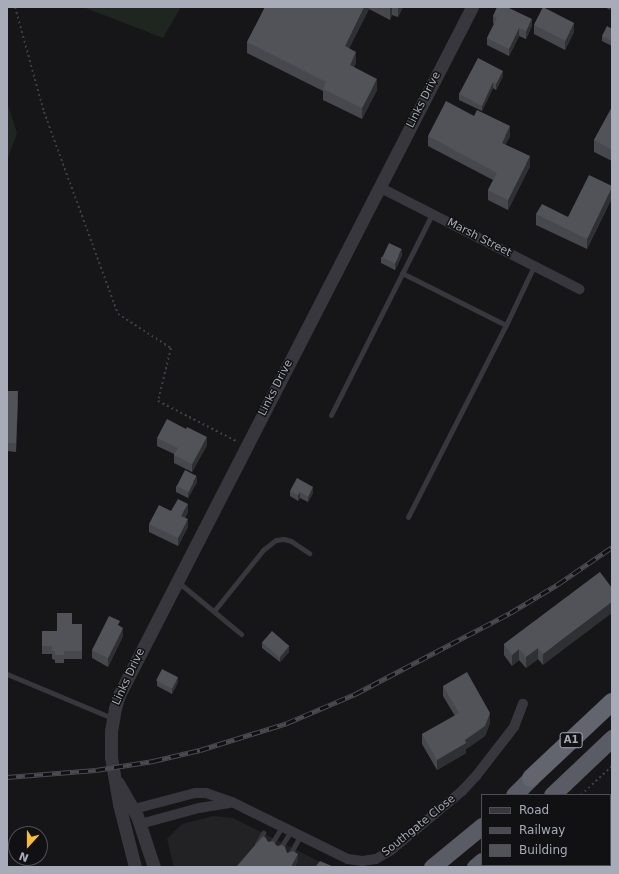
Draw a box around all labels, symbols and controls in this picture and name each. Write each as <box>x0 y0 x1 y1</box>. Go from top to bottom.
street label: Links Drive <box>404 70 444 130</box>
street label: Marsh Street <box>445 216 513 260</box>
street label: Links Drive <box>256 358 296 418</box>
street label: Links Drive <box>110 647 148 707</box>
road number: A1 <box>559 732 583 748</box>
street label: Southgate Close <box>380 792 458 860</box>
legend <box>481 794 611 866</box>
text: Road <box>519 803 549 817</box>
text: Railway <box>519 823 565 837</box>
north arrow <box>8 826 48 866</box>
text: Building <box>519 843 568 857</box>
text: N <box>17 849 31 864</box>

